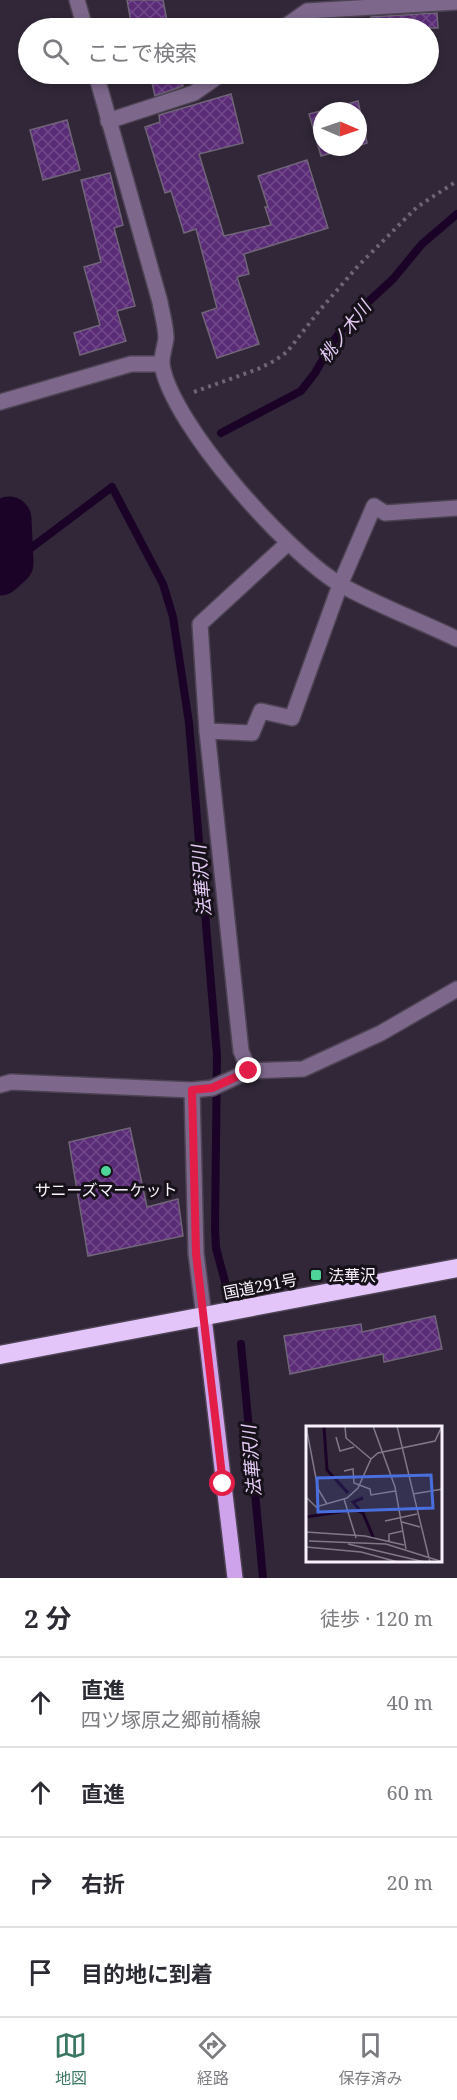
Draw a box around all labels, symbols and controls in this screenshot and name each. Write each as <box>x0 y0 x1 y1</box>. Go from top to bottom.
search box <box>18 18 439 84</box>
icon: search <box>39 35 72 68</box>
text: ここで検索 <box>87 37 197 67</box>
north arrow <box>313 102 367 156</box>
water label: 桃ノ木川 <box>313 294 377 367</box>
water label: 法華沢川 <box>186 842 216 918</box>
route end <box>235 1057 261 1083</box>
marker: サニーズマーケット <box>99 1164 113 1178</box>
place label: サニーズマーケット <box>34 1179 178 1201</box>
place label: 法華沢 <box>328 1264 376 1286</box>
street label: 国道291号 <box>221 1268 299 1304</box>
marker: 法華沢 <box>309 1268 323 1282</box>
water label: 法華沢川 <box>236 1422 266 1498</box>
inset map <box>306 1426 442 1563</box>
route start <box>209 1470 235 1496</box>
text: 2 分 <box>24 1600 71 1636</box>
text: 徒歩 · 120 m <box>320 1605 433 1632</box>
text: 直進 <box>81 1674 125 1704</box>
icon: ahead <box>24 1686 57 1719</box>
text: 40 m <box>387 1689 433 1716</box>
text: 四ツ塚原之郷前橋線 <box>81 1706 261 1733</box>
icon: ahead <box>24 1776 57 1809</box>
text: 直進 <box>81 1778 125 1808</box>
text: 60 m <box>387 1779 433 1806</box>
icon: right <box>24 1866 57 1899</box>
text: 右折 <box>81 1868 125 1898</box>
text: 20 m <box>387 1869 433 1896</box>
icon: arrive <box>24 1956 57 1989</box>
text: 目的地に到着 <box>81 1958 213 1988</box>
tab: 地図 <box>54 2029 87 2089</box>
tab: 経路 <box>196 2029 229 2089</box>
tab: 保存済み <box>338 2029 402 2089</box>

